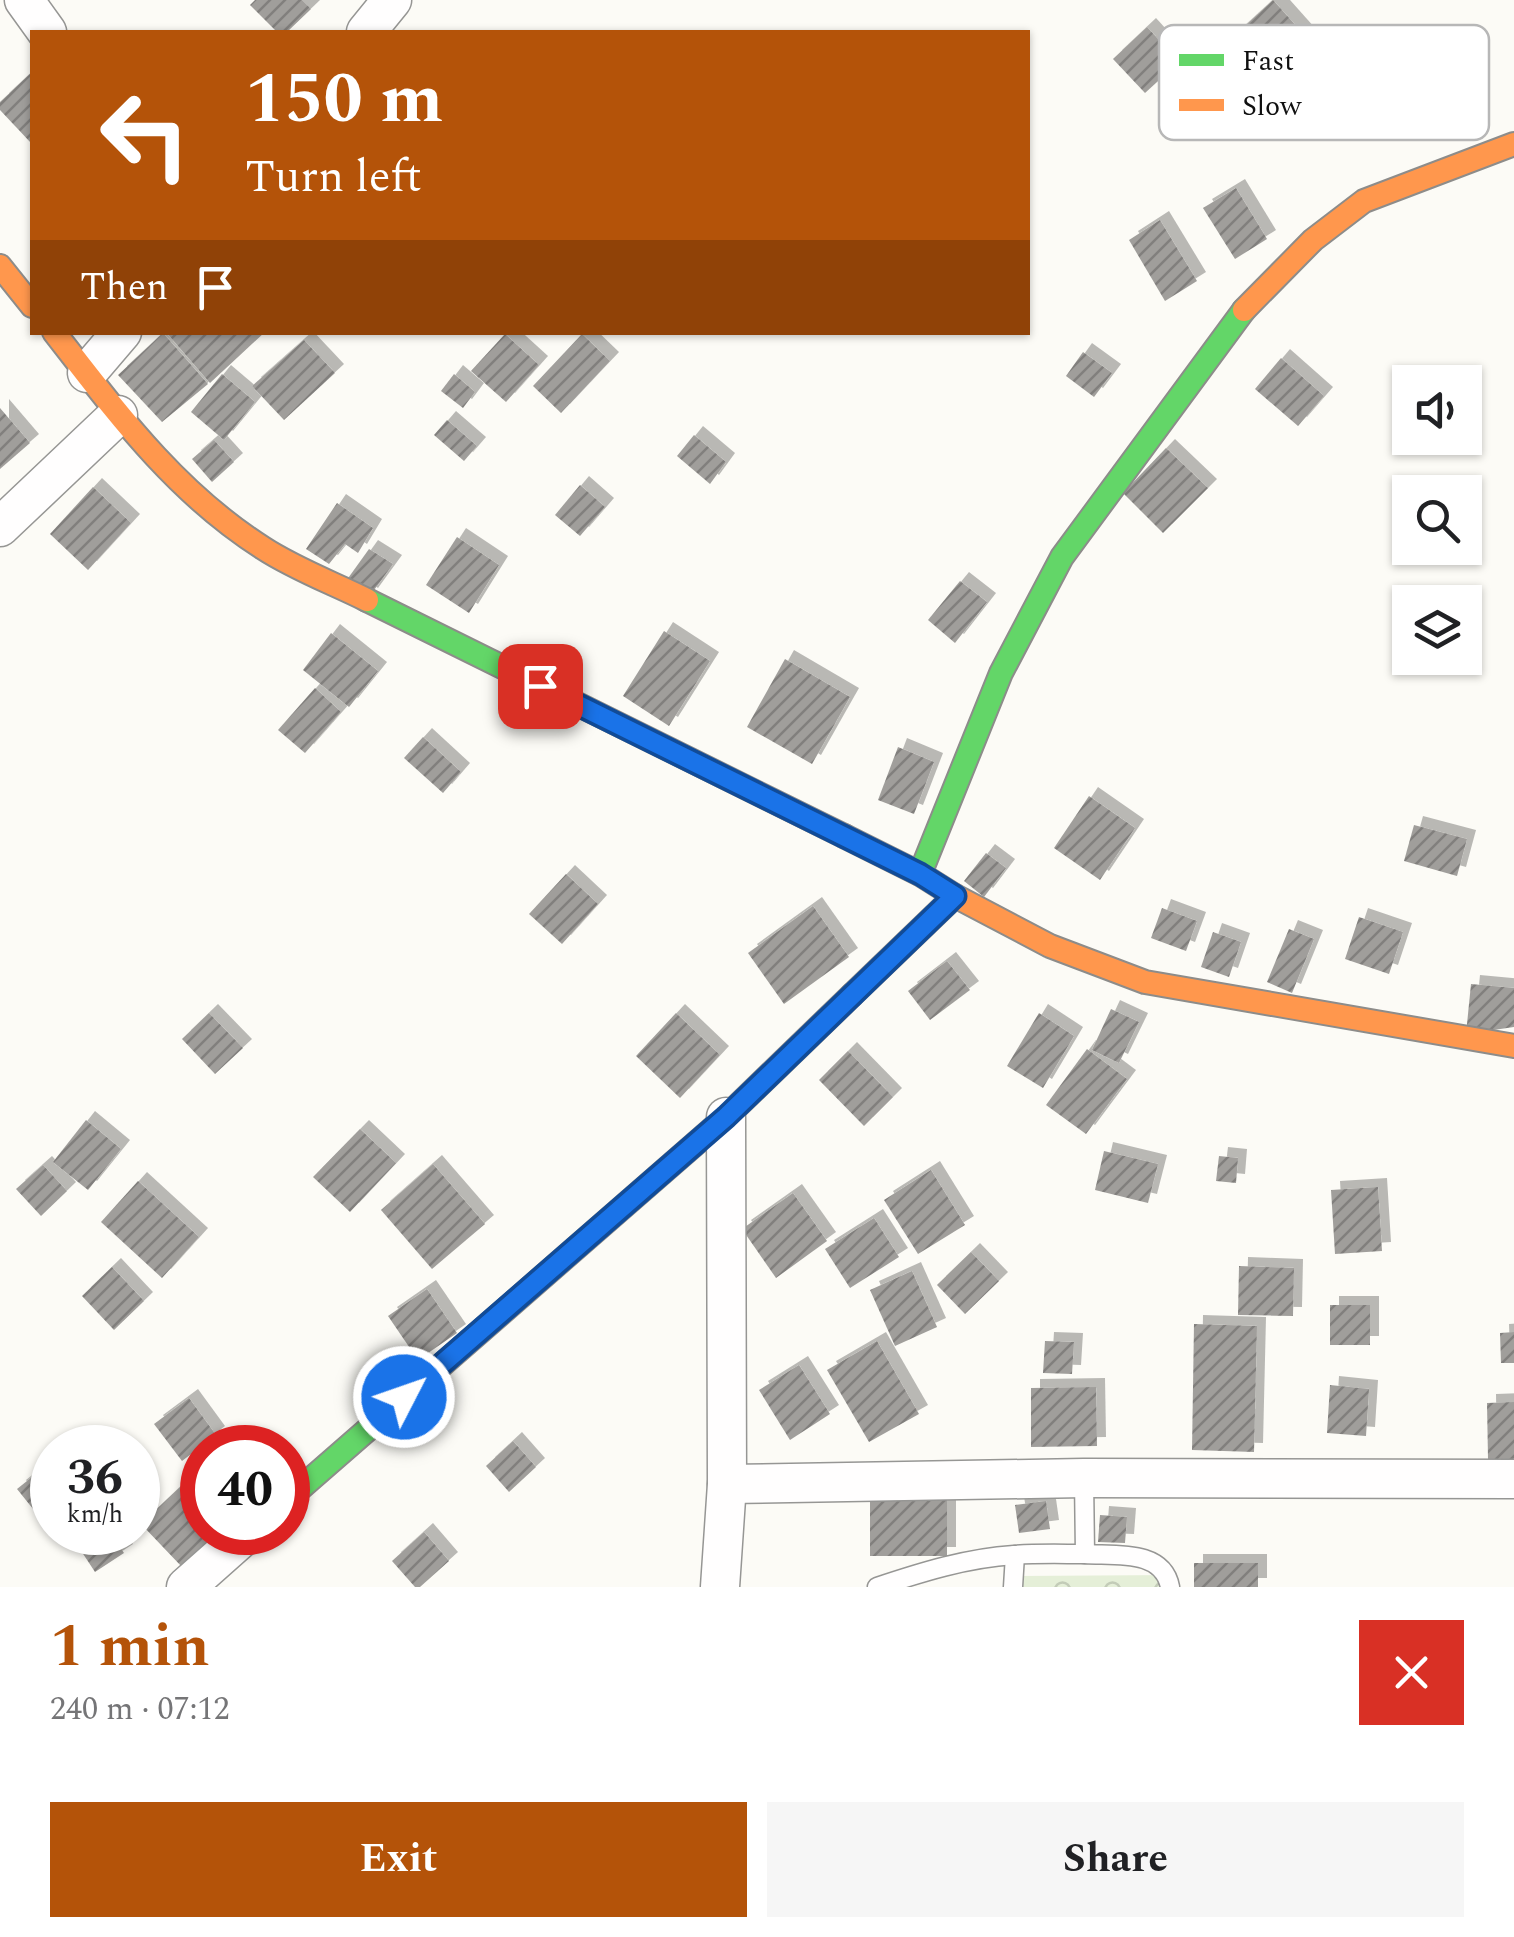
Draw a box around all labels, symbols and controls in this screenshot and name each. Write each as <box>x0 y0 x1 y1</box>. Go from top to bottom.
legend <box>1159 25 1489 140</box>
text: Fast <box>1242 40 1294 83</box>
text: 150 m <box>245 47 443 153</box>
icon: left <box>80 70 210 200</box>
text: Slow <box>1242 85 1302 128</box>
text: Turn left <box>245 143 422 212</box>
text: Then <box>80 259 168 317</box>
icon: arrive <box>188 260 243 315</box>
map controls <box>1392 365 1482 675</box>
button: sound <box>1392 365 1482 455</box>
button: search <box>1392 475 1482 565</box>
button: layers <box>1392 585 1482 675</box>
pin <box>498 644 583 729</box>
icon: arrive <box>513 659 568 714</box>
position arrow <box>352 1345 456 1449</box>
speed limit sign: 40 <box>180 1425 310 1555</box>
text: 36 <box>67 1440 123 1516</box>
text: km/h <box>67 1496 123 1534</box>
text: 1 min <box>50 1601 210 1693</box>
button: close <box>1359 1620 1464 1725</box>
text: 240 m · 07:12 <box>50 1685 230 1734</box>
button: Exit <box>50 1802 747 1917</box>
button: Share <box>767 1802 1464 1917</box>

